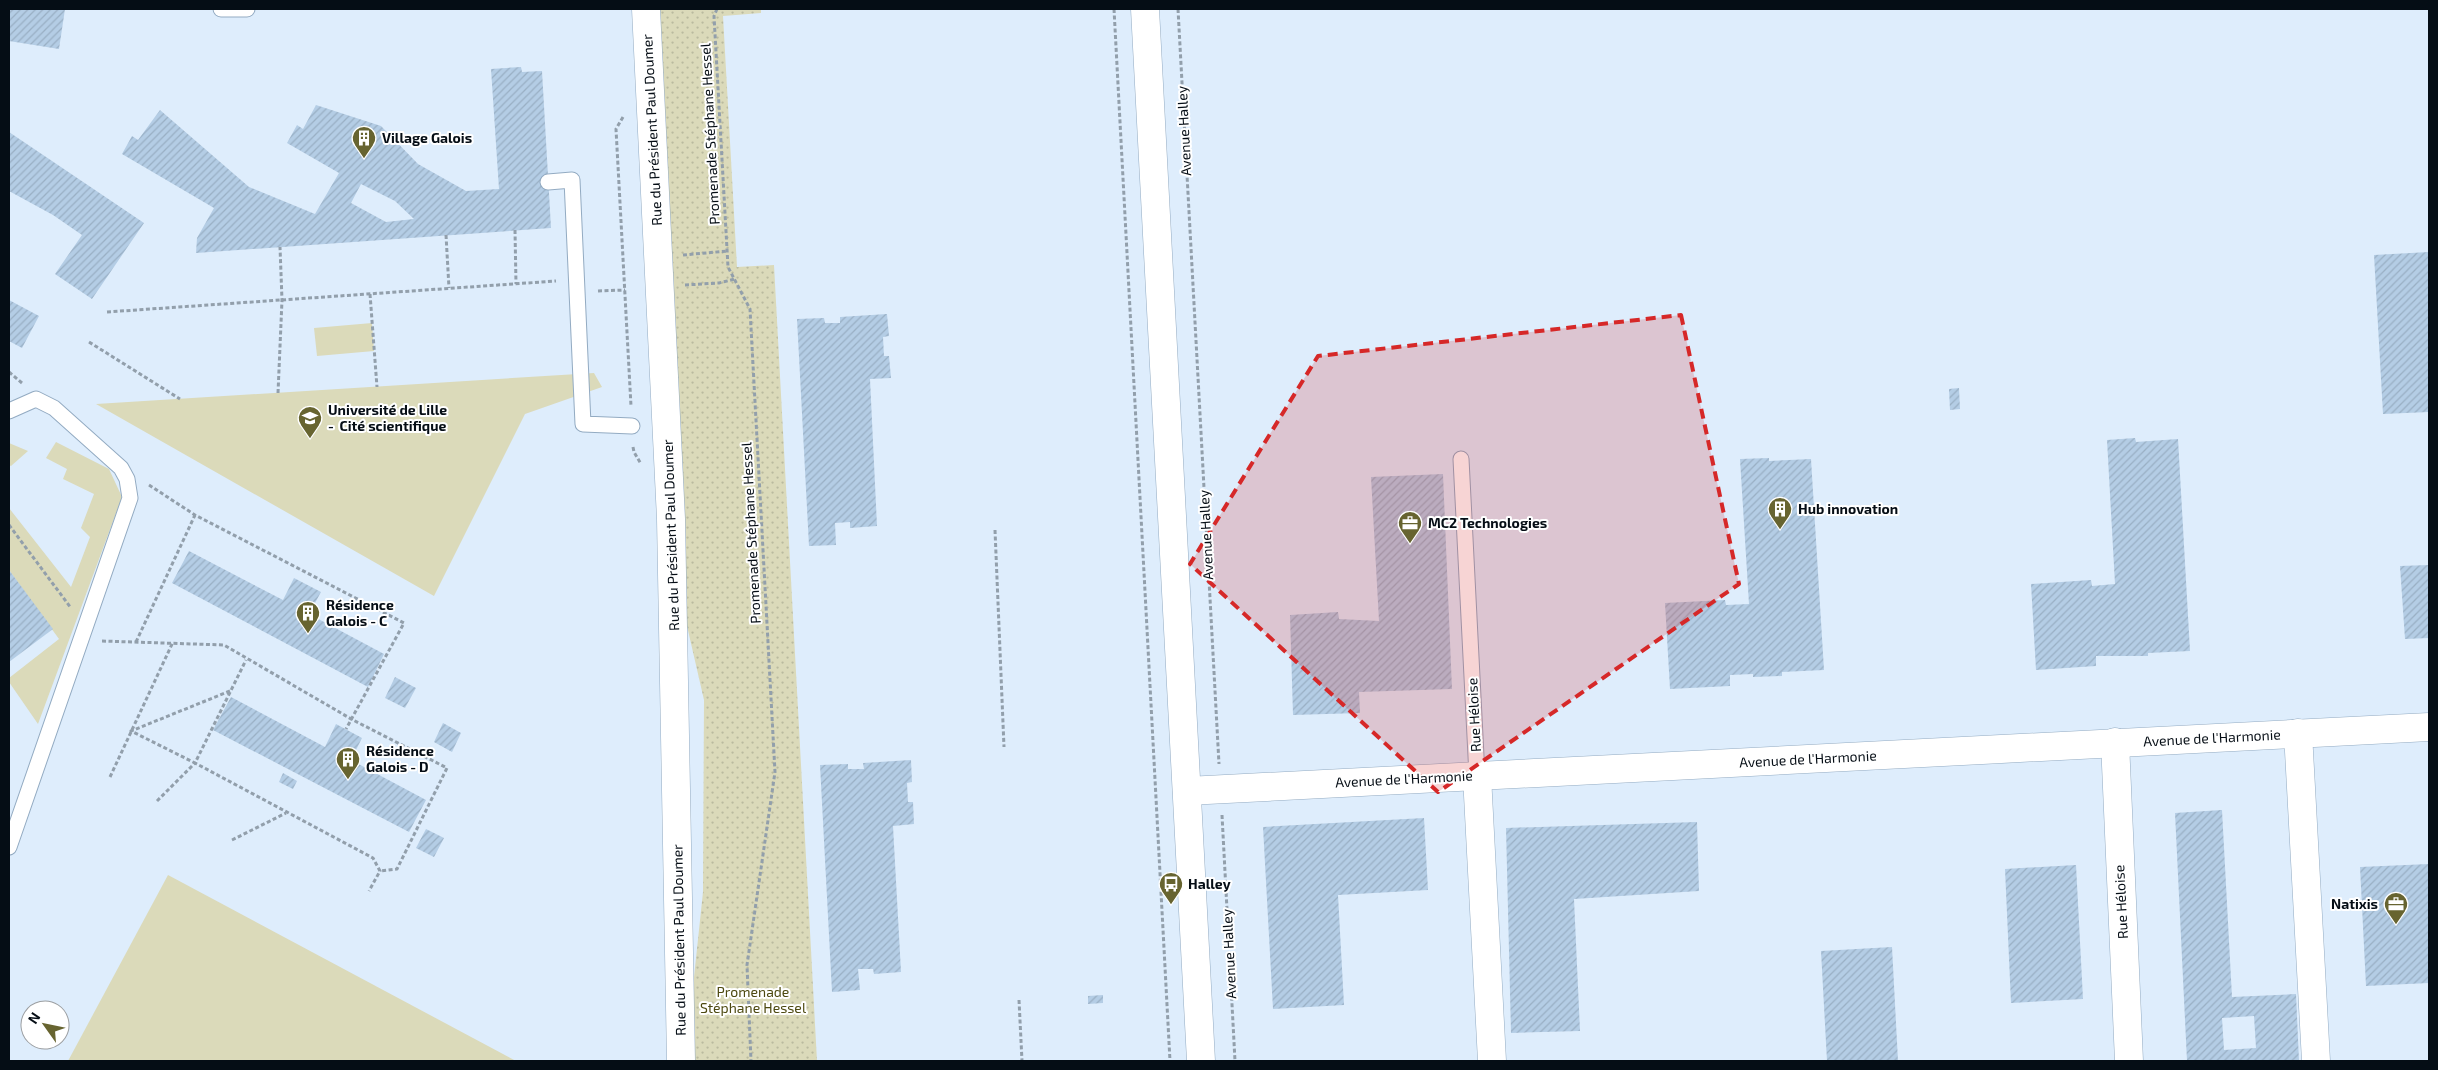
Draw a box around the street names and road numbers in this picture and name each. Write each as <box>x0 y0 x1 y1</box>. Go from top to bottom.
street label: Rue du Président Paul Doumer <box>638 33 665 226</box>
street label: Promenade Stéphane Hessel <box>696 42 723 225</box>
street label: Avenue Halley <box>1173 85 1194 177</box>
street label: Rue du Président Paul Doumer <box>659 439 682 631</box>
street label: Promenade Stéphane Hessel <box>737 441 764 624</box>
street label: Avenue Halley <box>1195 489 1216 581</box>
street label: Rue Héloise <box>1463 677 1484 753</box>
street label: Avenue de l'Harmonie <box>2143 725 2281 750</box>
street label: Avenue de l'Harmonie <box>1739 746 1877 771</box>
street label: Avenue de l'Harmonie <box>1335 766 1473 791</box>
street label: Rue du Président Paul Doumer <box>668 844 689 1036</box>
street label: Rue Héloise <box>2110 864 2131 940</box>
street label: Avenue Halley <box>1218 908 1239 1000</box>

